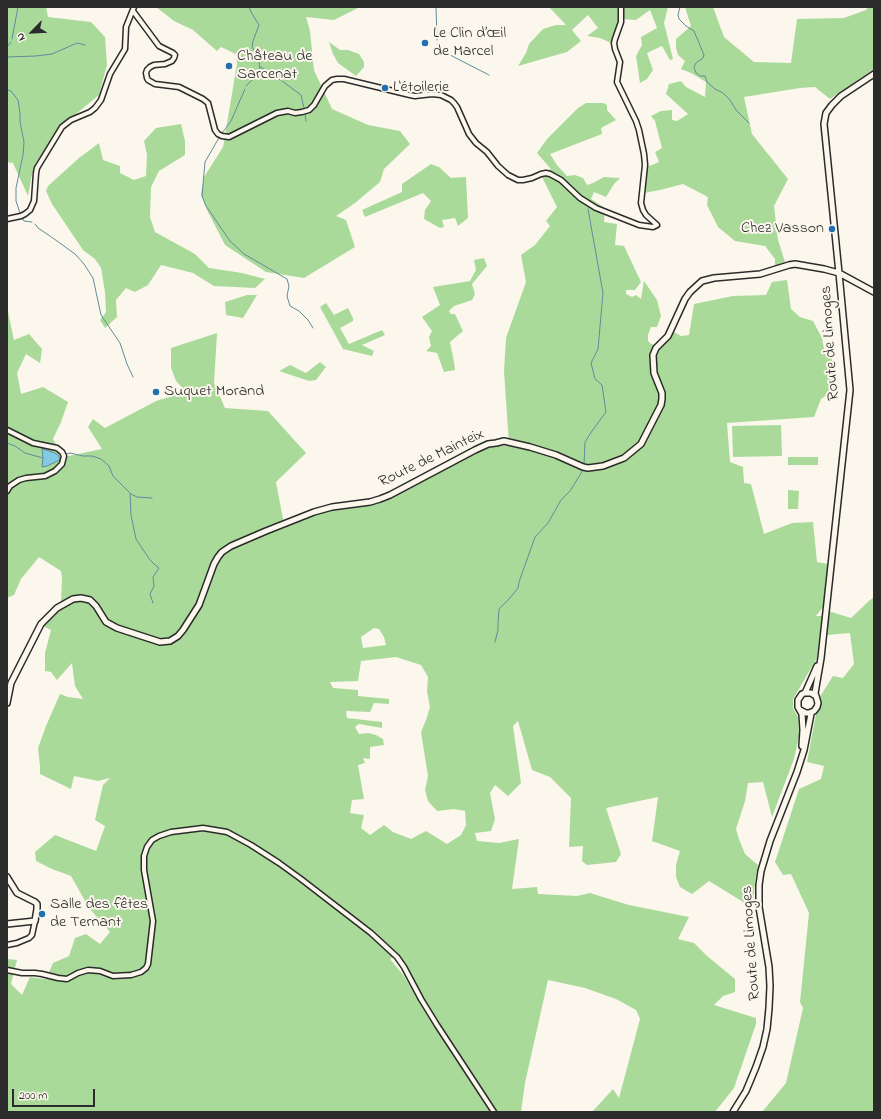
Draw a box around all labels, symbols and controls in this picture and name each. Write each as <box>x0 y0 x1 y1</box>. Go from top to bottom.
north arrow <box>12 12 52 52</box>
place label: Le Clin d’Œil de Marcel <box>433 24 506 62</box>
text: N <box>12 30 30 44</box>
marker: Le Clin d’Œil de Marcel <box>420 38 430 48</box>
place label: Château de Sarcenat <box>237 47 312 85</box>
marker: Château de Sarcenat <box>224 61 234 71</box>
place label: L'étoilerie <box>393 78 449 98</box>
marker: L'étoilerie <box>380 83 390 93</box>
place label: Chez Vasson <box>741 219 824 239</box>
marker: Chez Vasson <box>827 224 837 234</box>
street label: Route de Limoges <box>817 285 845 401</box>
place label: Suquet Morand <box>164 382 264 402</box>
marker: Suquet Morand <box>151 387 161 397</box>
street label: Route de Mainteix <box>376 425 488 493</box>
street label: Route de Limoges <box>738 885 766 1001</box>
place label: Salle des fêtes de Ternant <box>50 895 148 933</box>
marker: Salle des fêtes de Ternant <box>37 909 47 919</box>
scale bar <box>14 1081 97 1107</box>
text: 200 m <box>19 1087 48 1105</box>

